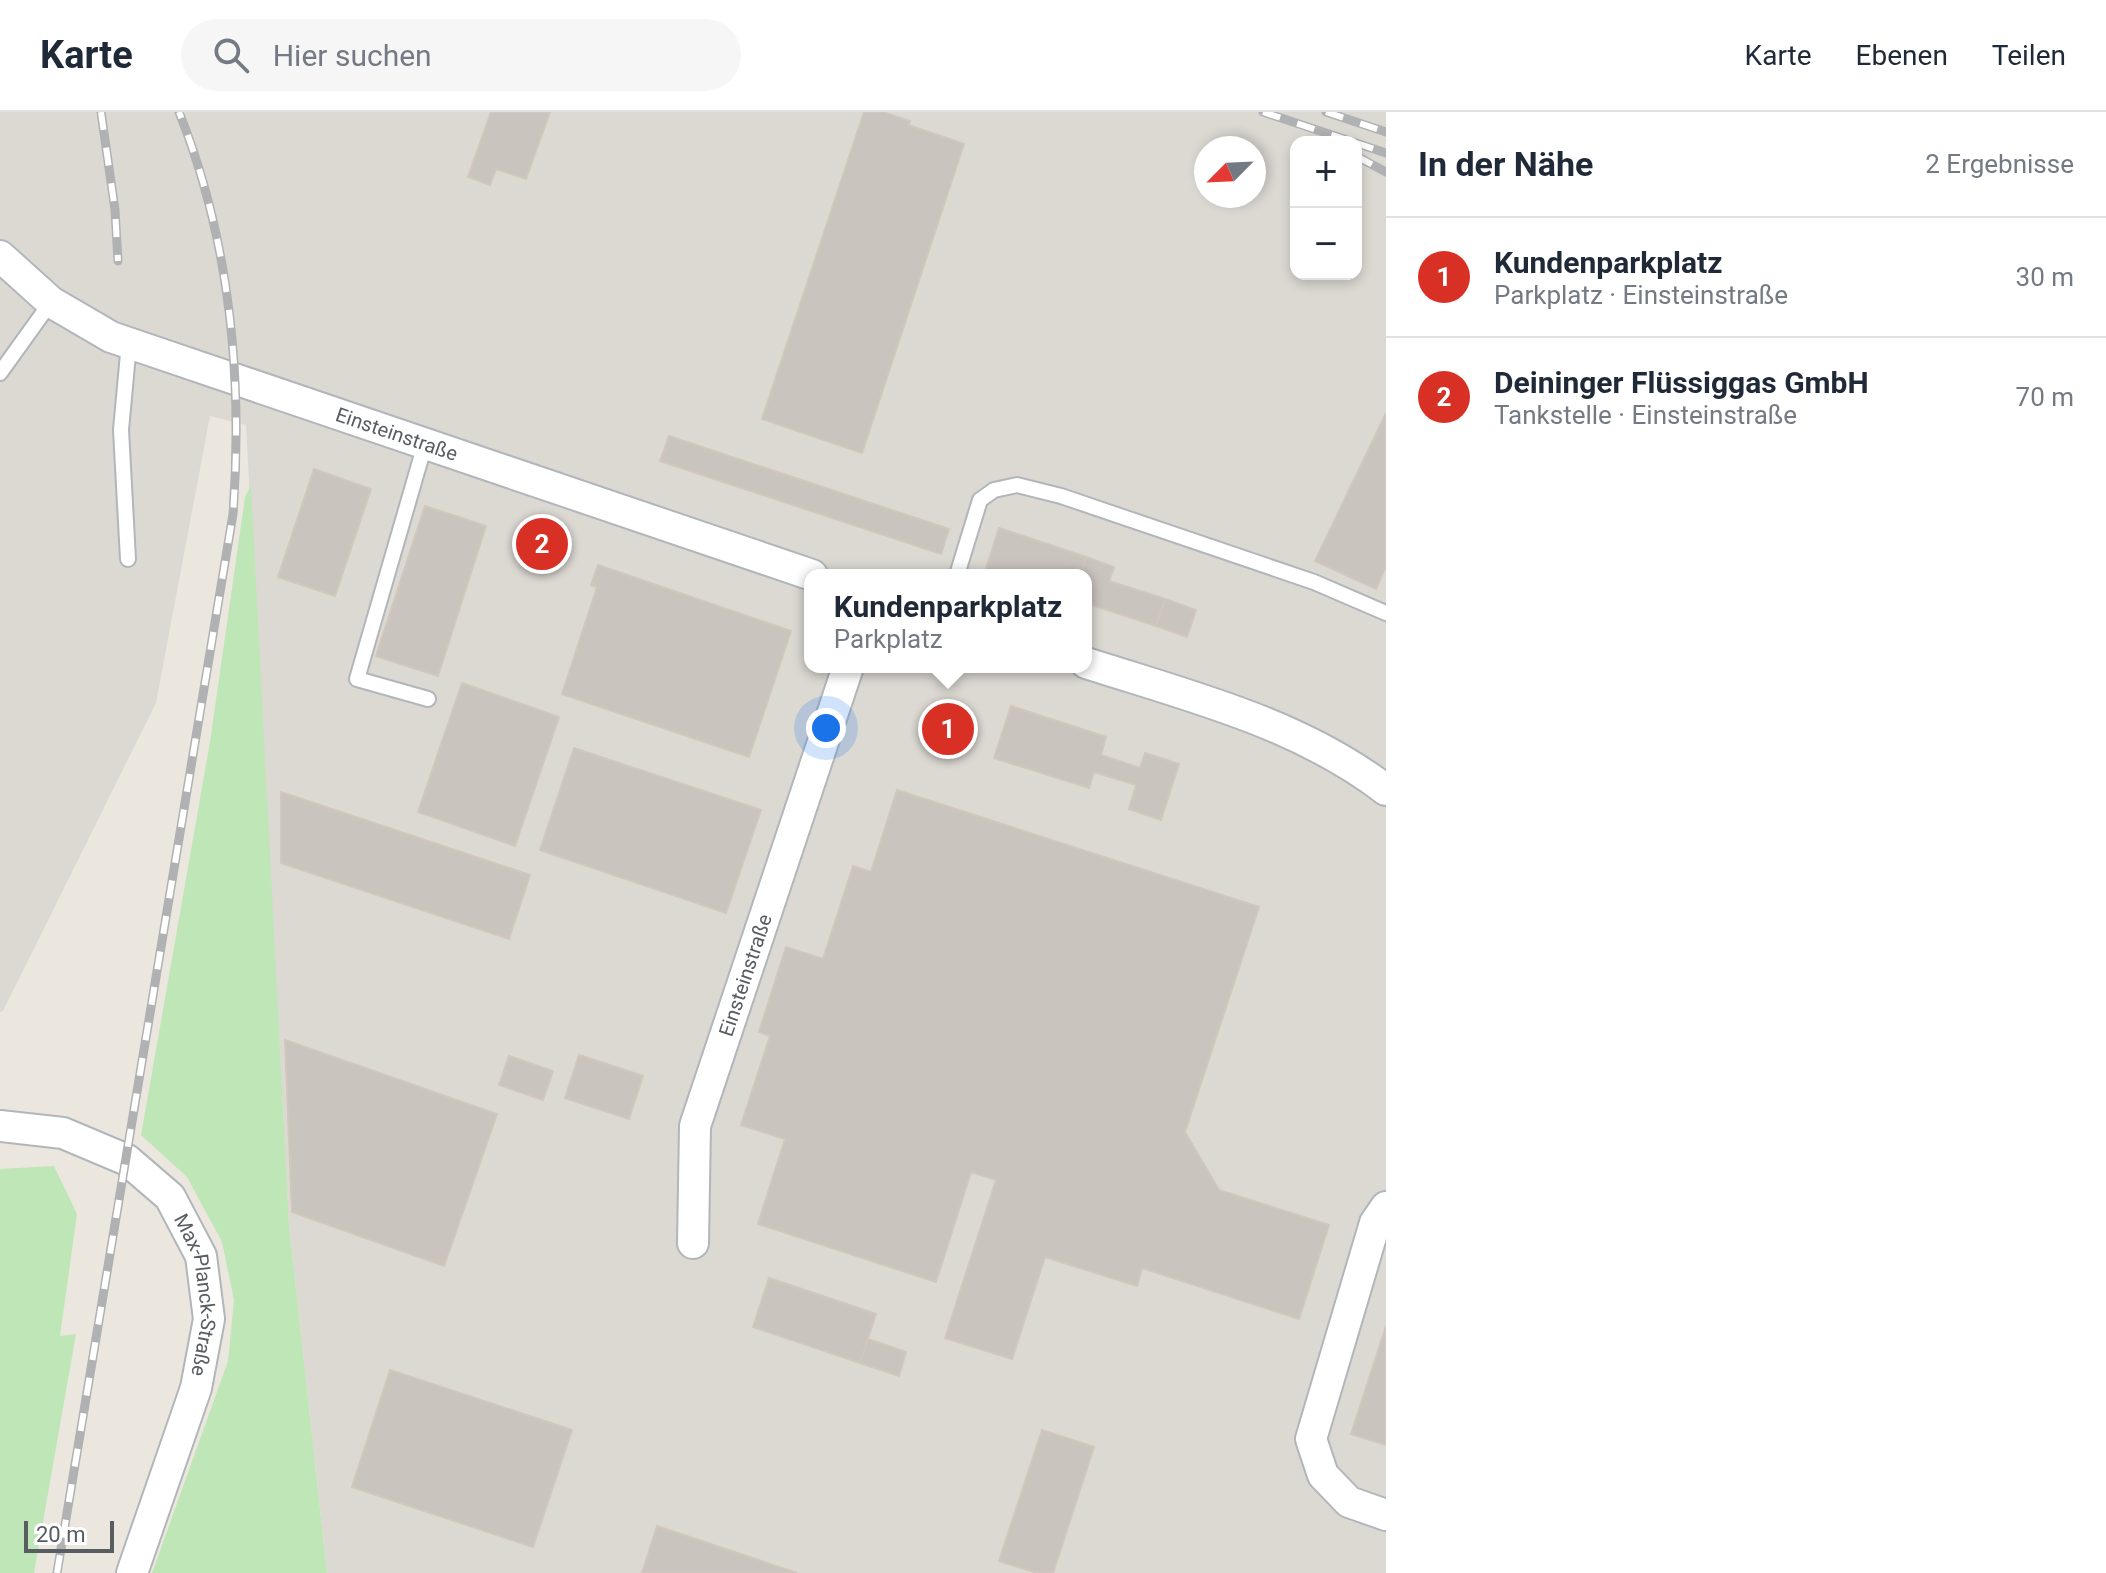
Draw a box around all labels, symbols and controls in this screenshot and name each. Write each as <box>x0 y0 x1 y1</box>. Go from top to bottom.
search box <box>181 19 741 91</box>
text: Karte <box>40 33 133 77</box>
icon: search <box>209 33 253 77</box>
text: Hier suchen <box>273 38 432 73</box>
text: Karte <box>1745 39 1812 72</box>
text: Ebenen <box>1856 39 1948 72</box>
text: Teilen <box>1992 39 2066 72</box>
north arrow <box>1194 136 1266 208</box>
map controls <box>1290 136 1362 280</box>
button: + <box>1290 136 1362 208</box>
text: In der Nähe <box>1418 144 1593 184</box>
text: 2 Ergebnisse <box>1925 149 2074 179</box>
button: − <box>1290 208 1362 280</box>
text: Kundenparkplatz <box>1494 245 1723 280</box>
text: 1 <box>1437 262 1451 292</box>
text: 30 m <box>2016 262 2074 292</box>
text: Parkplatz · Einsteinstraße <box>1494 280 1788 310</box>
text: Deininger Flüssiggas GmbH <box>1494 365 1869 400</box>
text: 2 <box>1437 382 1451 412</box>
text: 70 m <box>2016 382 2074 412</box>
text: Tankstelle · Einsteinstraße <box>1494 400 1797 430</box>
street label: Einsteinstraße <box>333 402 461 466</box>
pin: 2 <box>516 514 568 574</box>
popup <box>804 569 1092 673</box>
text: Kundenparkplatz <box>834 589 1062 624</box>
text: Parkplatz <box>834 624 943 654</box>
pin: 1 <box>922 699 974 759</box>
your location <box>806 708 846 748</box>
street label: Einsteinstraße <box>714 911 777 1039</box>
street label: Max-Planck-Straße <box>169 1210 221 1378</box>
scale bar <box>24 1517 114 1553</box>
text: 20 m <box>36 1522 85 1547</box>

